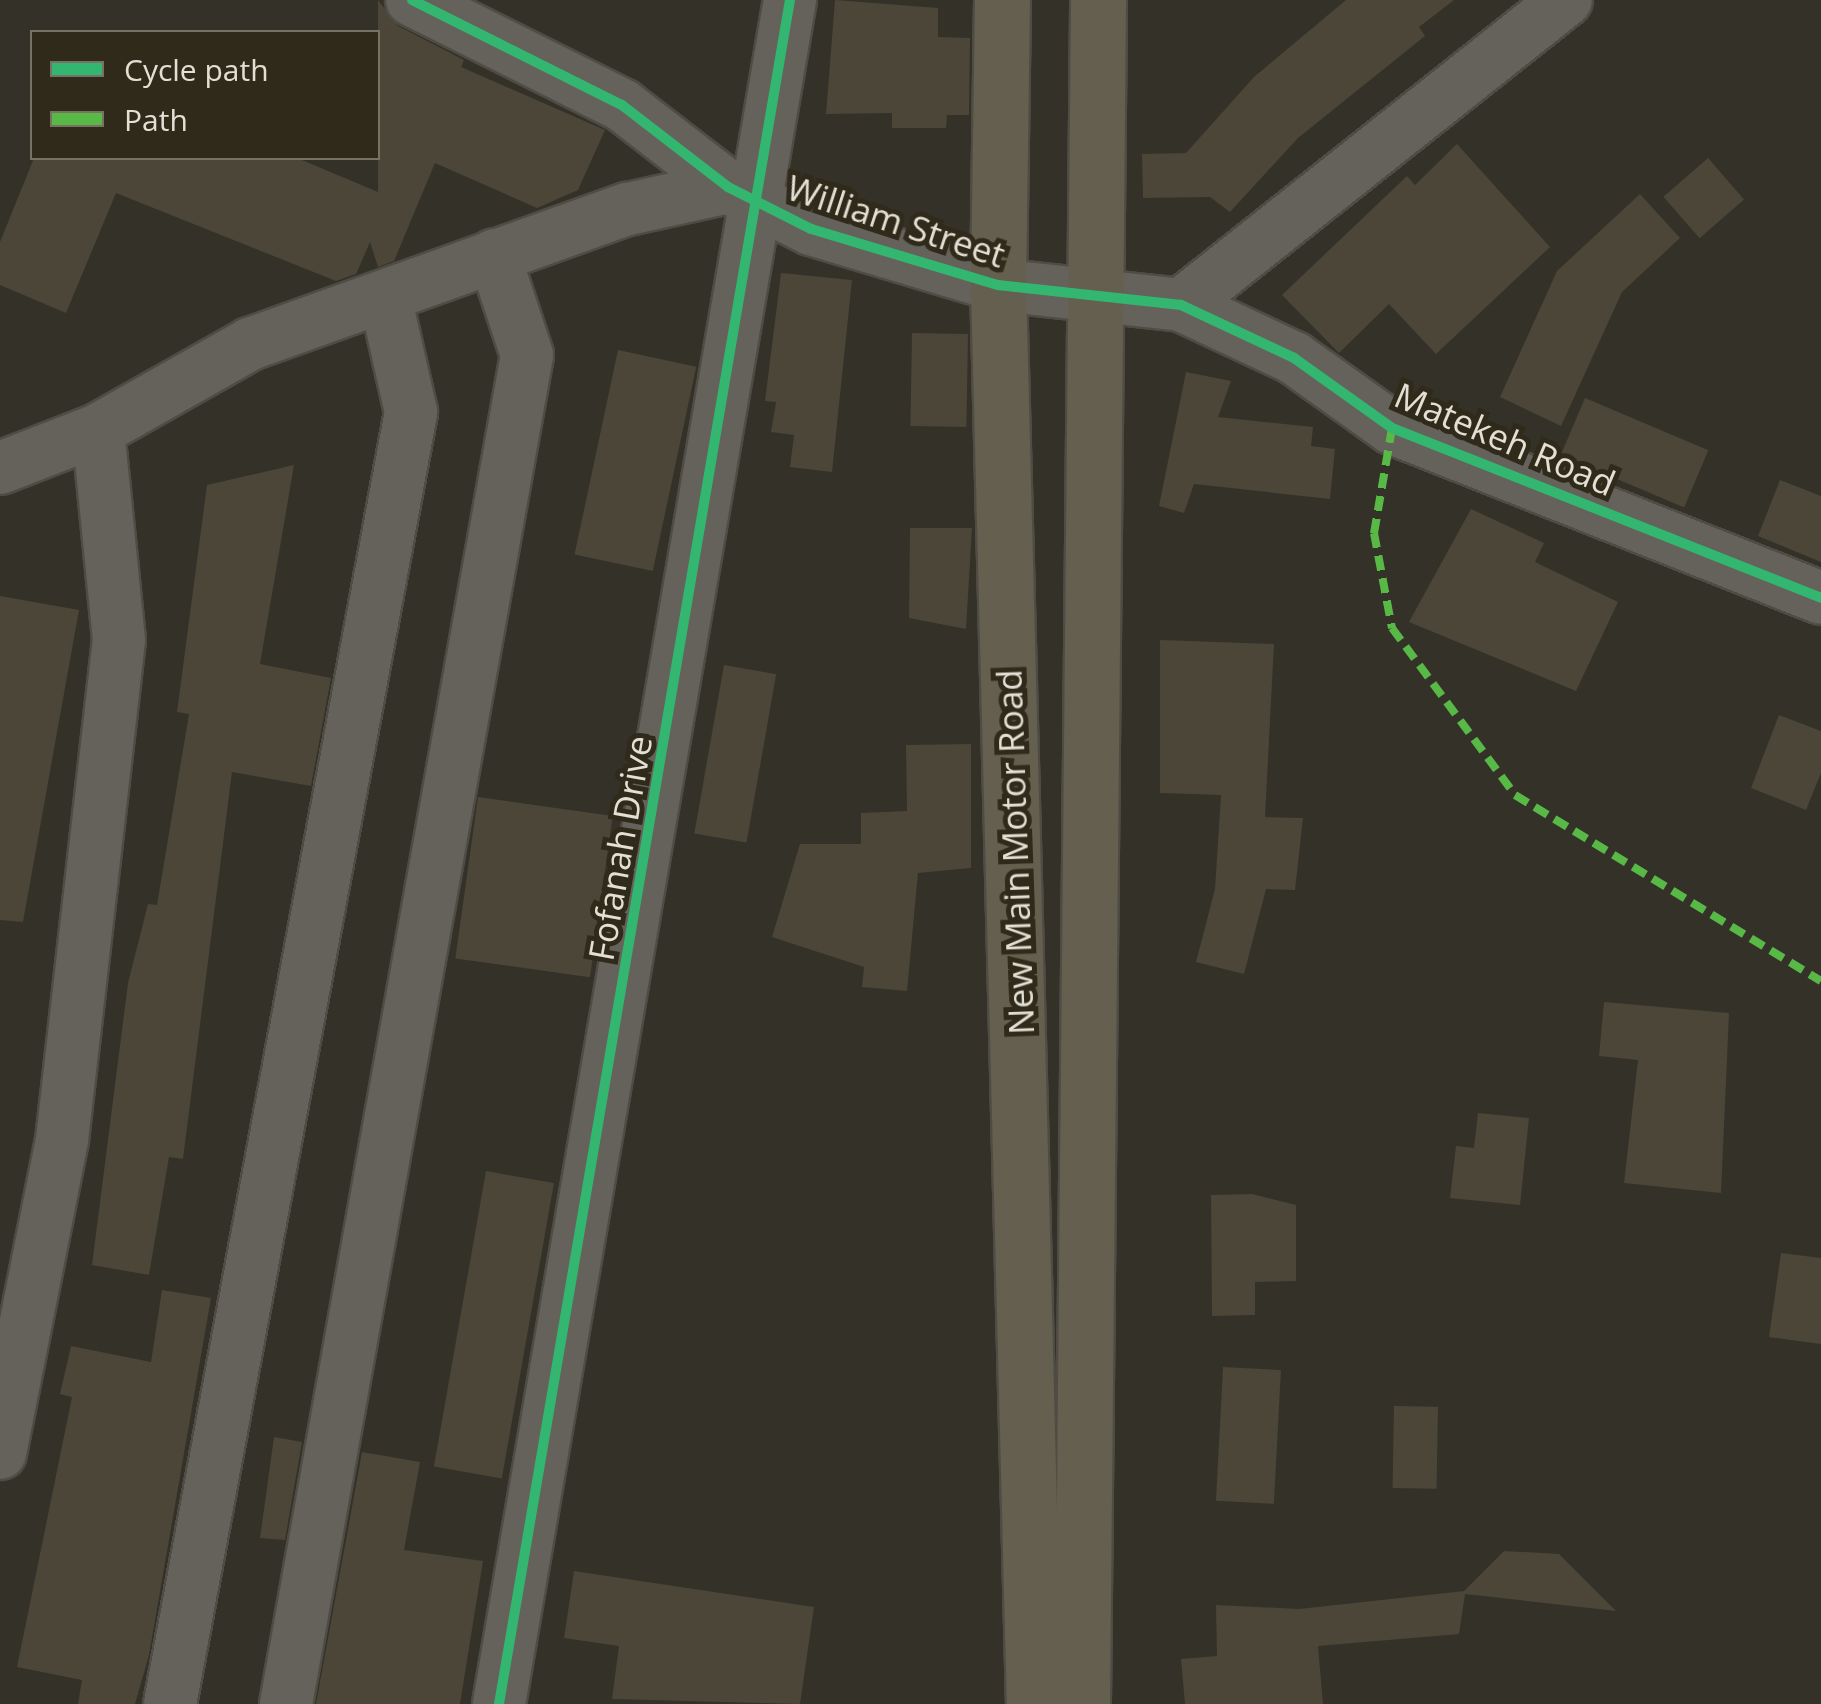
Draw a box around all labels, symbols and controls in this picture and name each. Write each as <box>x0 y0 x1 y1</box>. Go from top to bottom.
legend <box>30 30 380 160</box>
text: Cycle path <box>124 49 269 90</box>
text: Path <box>124 99 188 140</box>
street label: William Street <box>782 166 1010 276</box>
street label: Matekeh Road <box>1389 374 1621 504</box>
street label: New Main Motor Road <box>988 669 1042 1035</box>
street label: Fofanah Drive <box>580 732 660 964</box>

